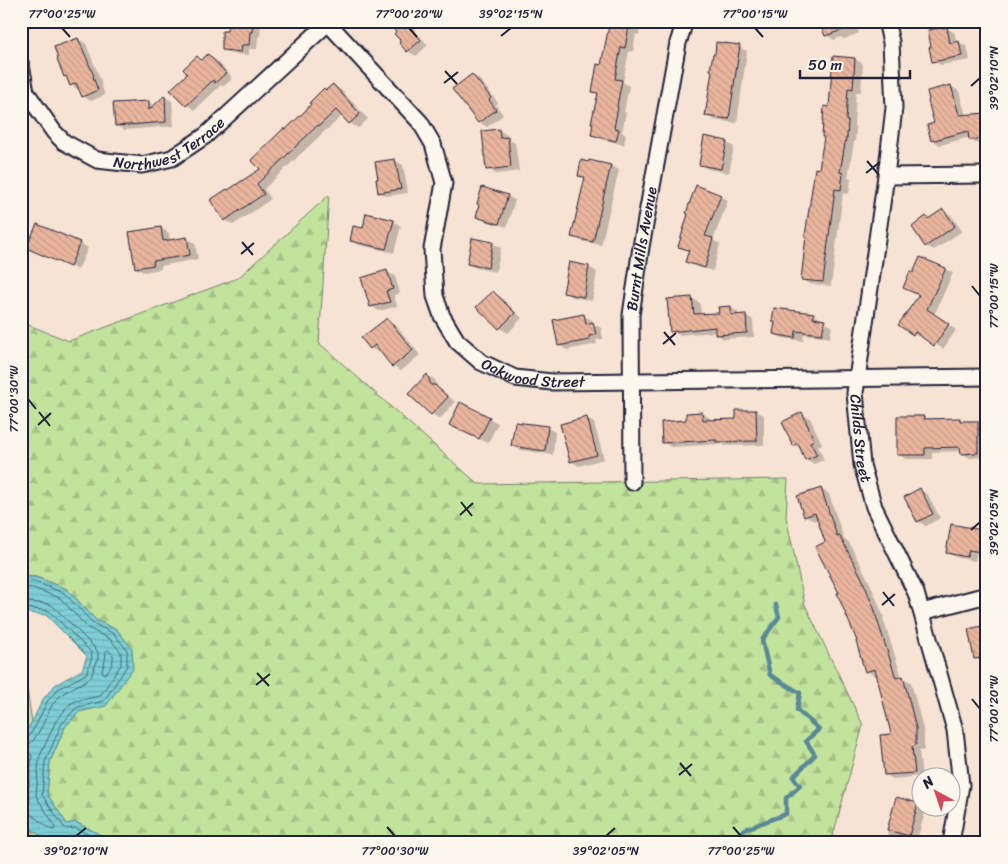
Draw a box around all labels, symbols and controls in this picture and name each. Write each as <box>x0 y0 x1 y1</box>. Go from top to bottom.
text: 77°00'25"W <box>29 3 96 25</box>
text: 77°00'20"W <box>375 3 443 25</box>
text: 39°02'15"N <box>479 3 544 25</box>
text: 77°00'15"W <box>722 3 788 25</box>
text: 39°02'10"N <box>983 45 1005 110</box>
scale bar <box>800 48 910 80</box>
text: 50 m <box>808 52 843 78</box>
street label: Northwest Terrace <box>112 110 231 178</box>
street label: Burnt Mills Avenue <box>619 185 665 313</box>
text: 77°00'15"W <box>983 263 1005 329</box>
street label: Oakwood Street <box>477 351 586 395</box>
text: 77°00'30"W <box>3 365 25 432</box>
street label: Childs Street <box>842 393 879 486</box>
text: 39°02'05"N <box>983 488 1005 555</box>
text: 77°00'20"W <box>983 675 1005 743</box>
north arrow <box>910 766 960 816</box>
text: N <box>915 770 940 796</box>
text: 39°02'10"N <box>44 840 109 862</box>
text: 77°00'30"W <box>362 840 429 862</box>
text: 39°02'05"N <box>573 840 640 862</box>
text: 77°00'25"W <box>708 840 775 862</box>

